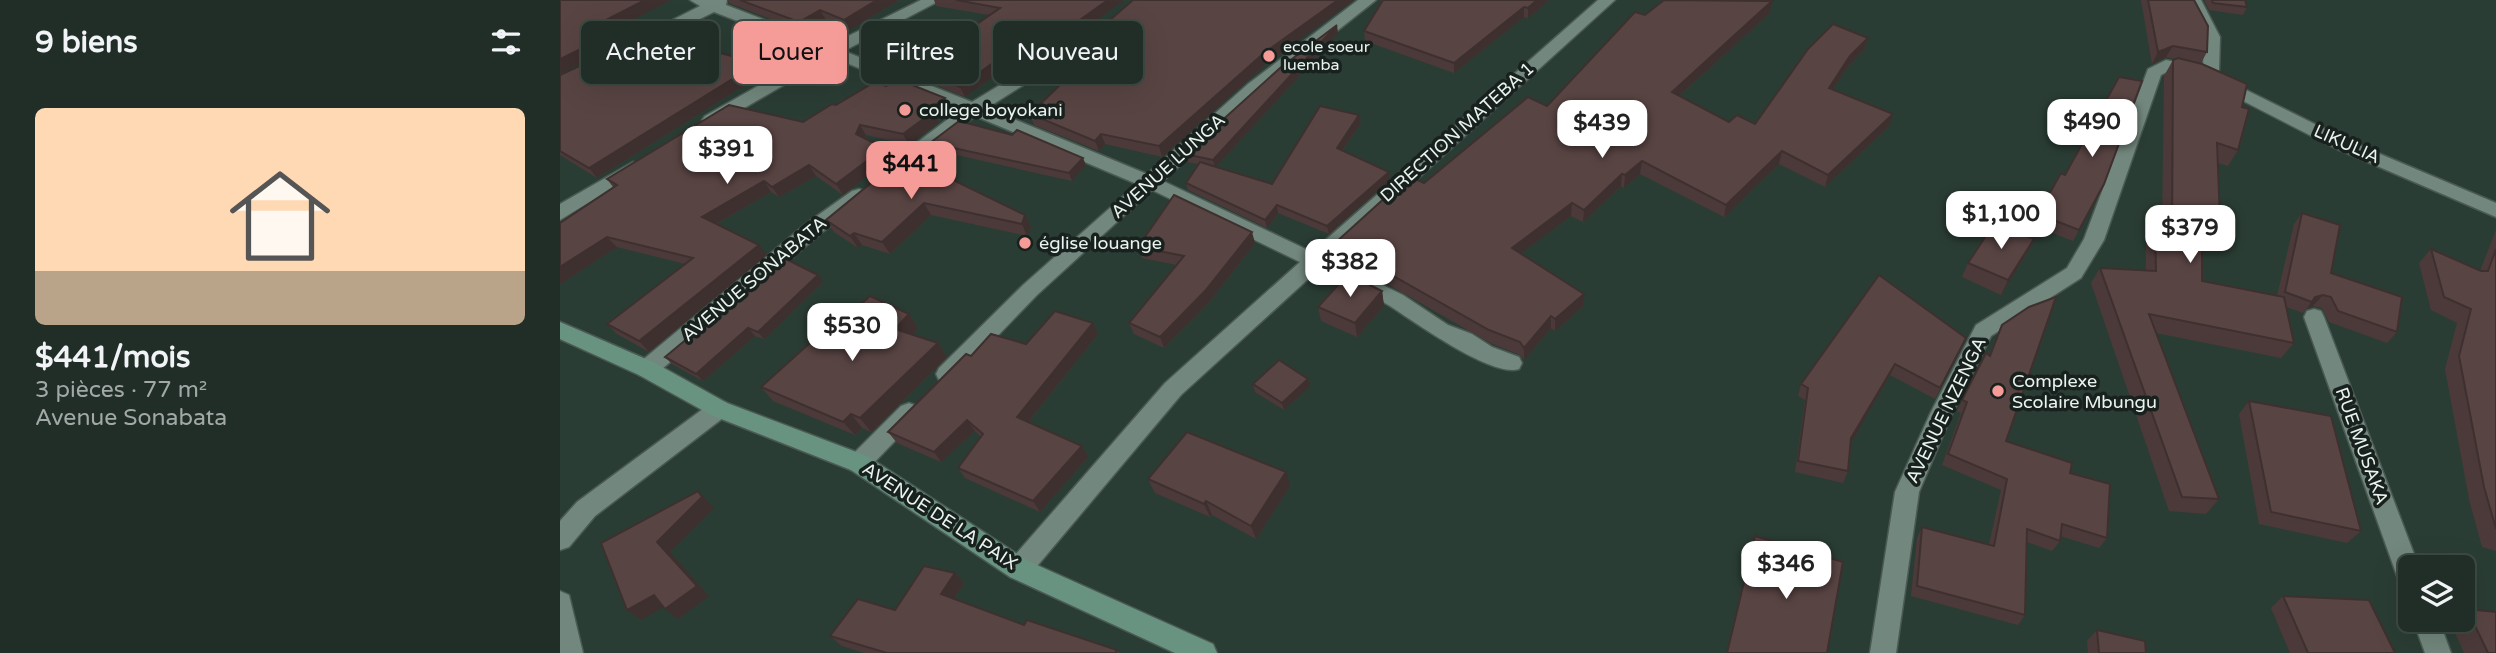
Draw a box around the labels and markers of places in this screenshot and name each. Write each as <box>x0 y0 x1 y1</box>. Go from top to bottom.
place label: ecole soeur luemba <box>1283 37 1371 75</box>
marker: ecole soeur luemba <box>1261 48 1277 64</box>
place label: college boyokani <box>919 99 1063 121</box>
pin: $439 <box>1561 100 1643 160</box>
pin: $490 <box>2051 100 2133 159</box>
marker: college boyokani <box>897 102 913 118</box>
pin: $391 <box>686 127 768 186</box>
pin: $441 <box>870 142 952 201</box>
pin: $1,100 <box>1944 191 2058 251</box>
pin: $379 <box>2149 205 2231 265</box>
place label: église louange <box>1039 232 1162 254</box>
marker: église louange <box>1017 235 1033 251</box>
pin: $382 <box>1309 240 1391 299</box>
pin: $530 <box>811 304 893 363</box>
place label: Complexe Scolaire Mbungu <box>2012 370 2157 413</box>
marker: Complexe Scolaire Mbungu <box>1990 383 2006 399</box>
pin: $346 <box>1745 542 1827 601</box>

